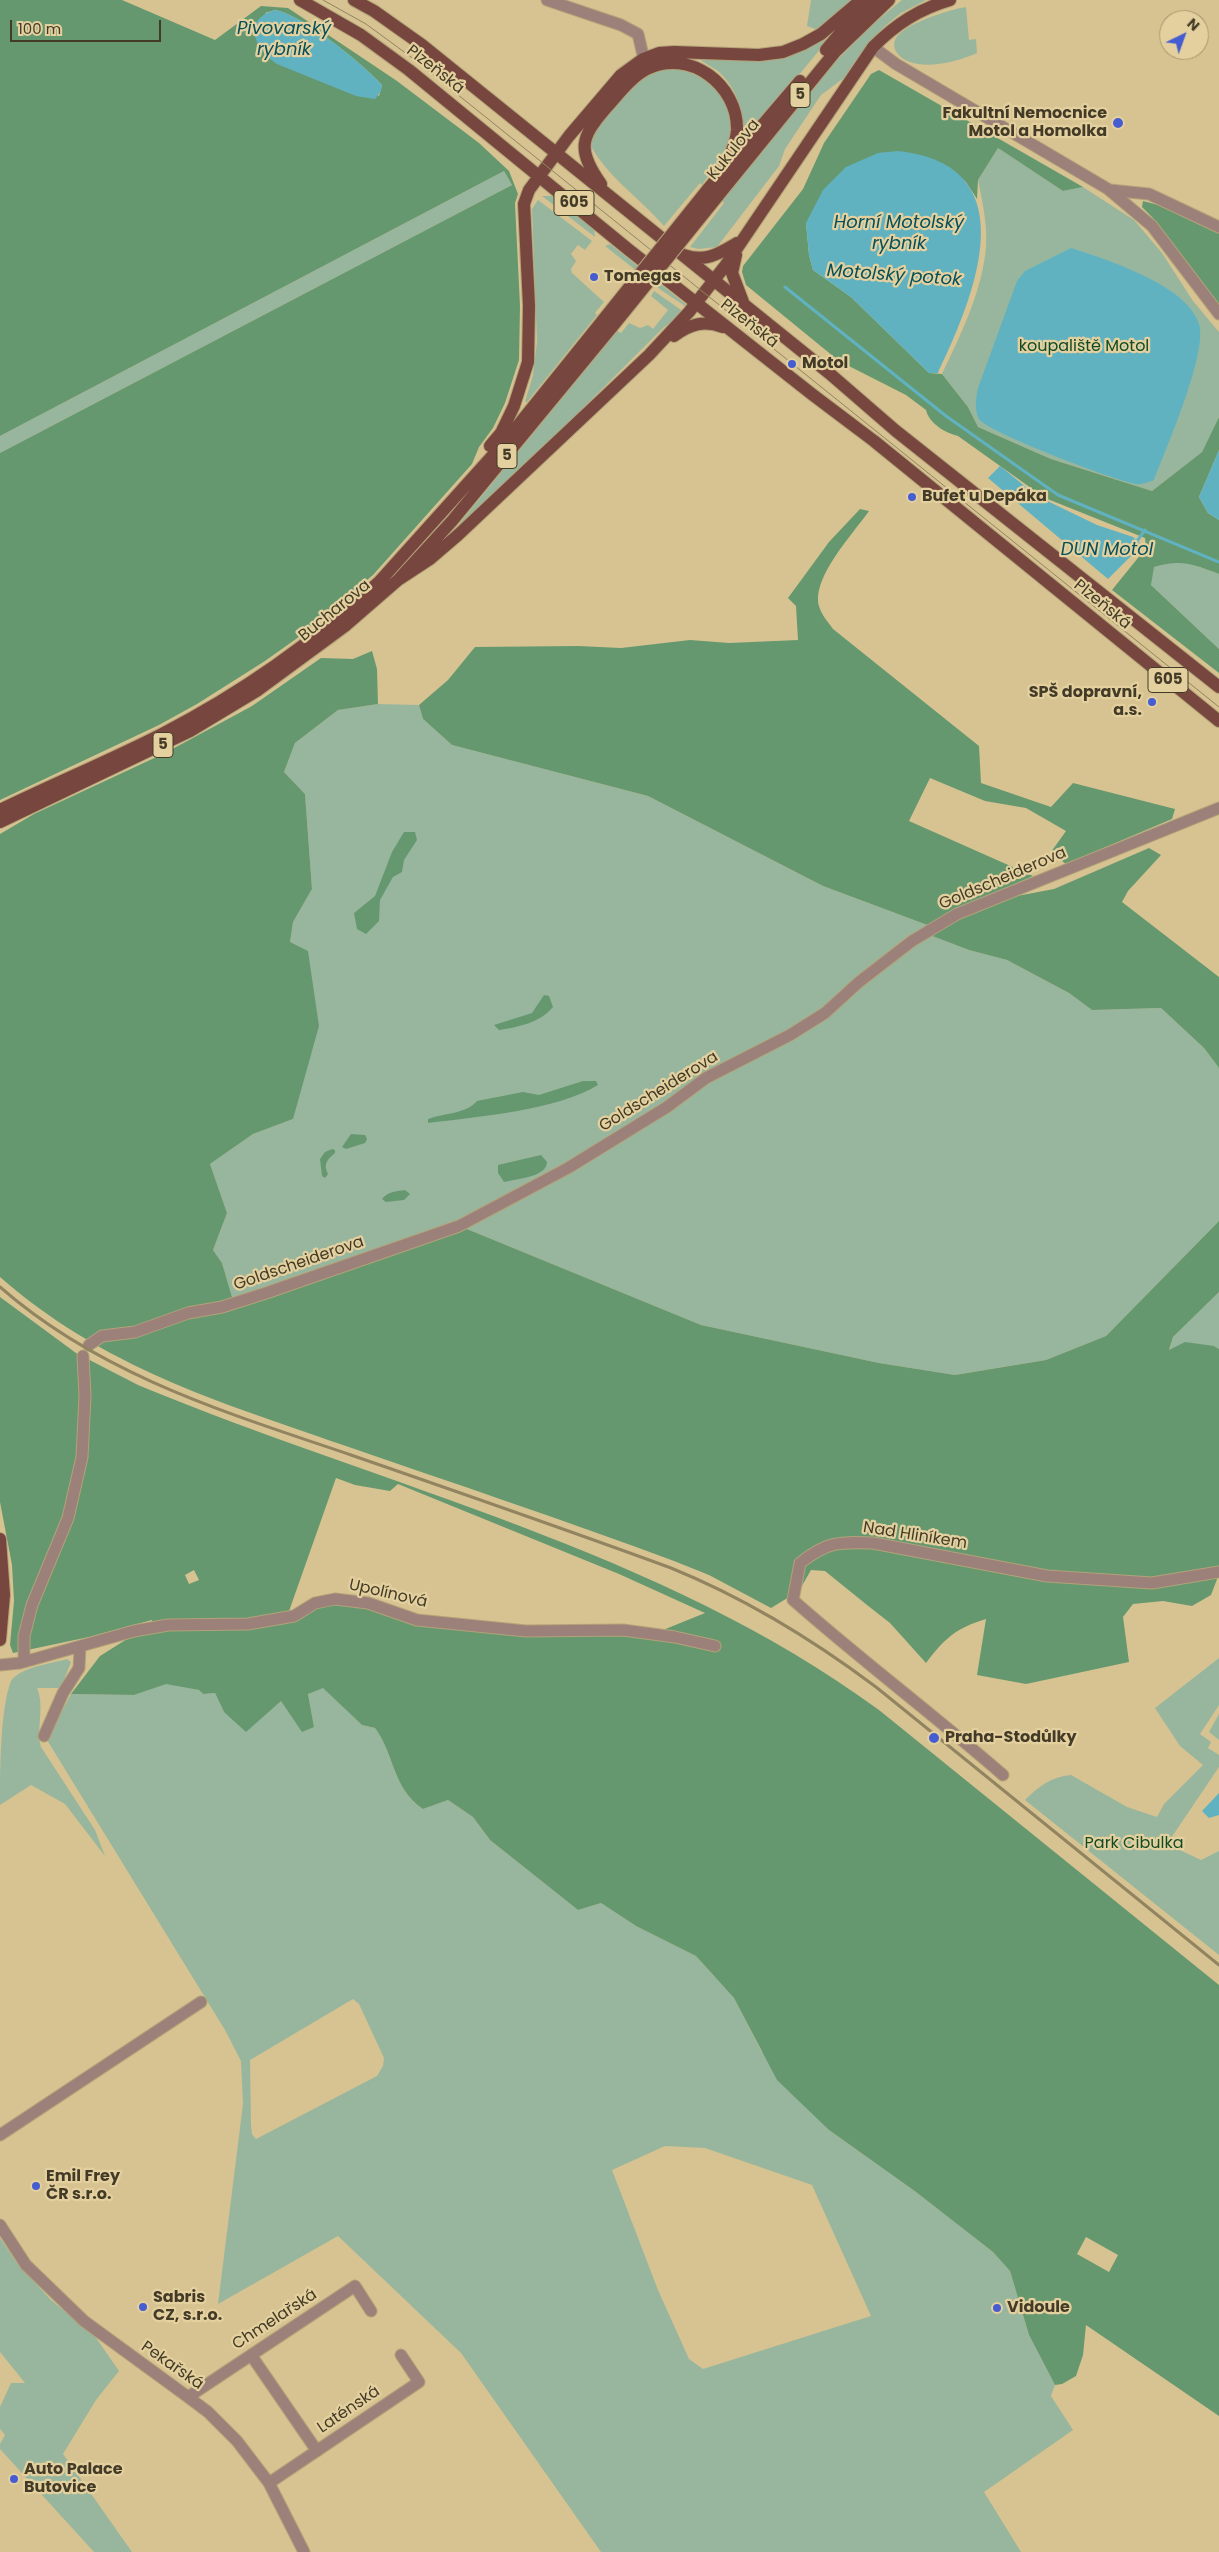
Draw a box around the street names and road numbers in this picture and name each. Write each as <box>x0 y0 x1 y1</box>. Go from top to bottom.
street label: Plzeňská <box>402 41 468 99</box>
road number: 5 <box>790 82 810 108</box>
street label: Kukulova <box>704 116 764 184</box>
road number: 605 <box>554 190 594 216</box>
street label: Plzeňská <box>716 295 782 353</box>
road number: 5 <box>497 444 517 468</box>
street label: Bucharova <box>295 576 375 646</box>
street label: Plzeňská <box>1070 576 1134 634</box>
road number: 605 <box>1148 668 1188 692</box>
road number: 5 <box>153 732 173 758</box>
street label: Goldscheiderova <box>937 844 1069 914</box>
street label: Goldscheiderova <box>596 1048 722 1136</box>
street label: Goldscheiderova <box>231 1233 367 1295</box>
street label: Nad Hliníkem <box>862 1518 968 1554</box>
street label: Upolínová <box>347 1576 429 1612</box>
street label: Chmelařská <box>229 2286 321 2354</box>
street label: Pekařská <box>137 2338 207 2394</box>
street label: Laténská <box>314 2382 384 2438</box>

